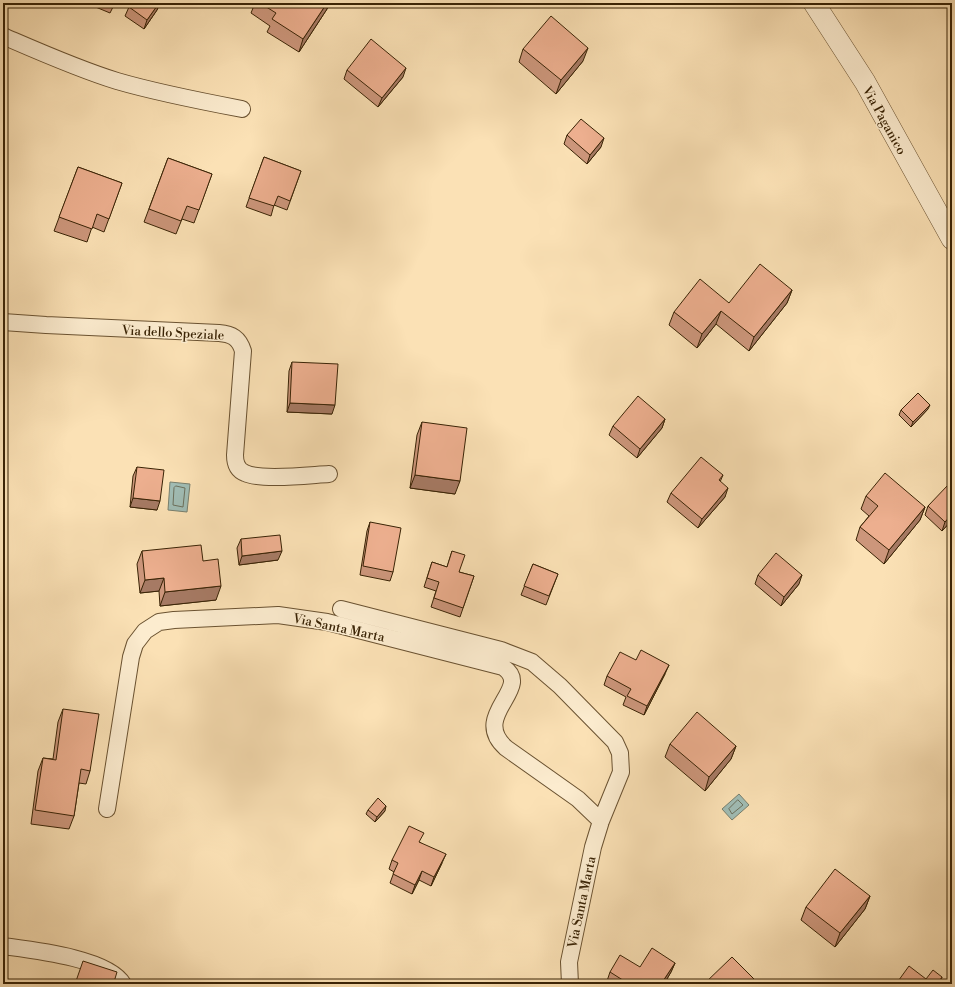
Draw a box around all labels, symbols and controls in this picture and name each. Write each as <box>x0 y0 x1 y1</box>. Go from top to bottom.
street label: Via Paganico <box>858 82 910 158</box>
street label: Via dello Speziale <box>120 322 225 344</box>
street label: Via Santa Marta <box>290 610 387 646</box>
street label: Via Santa Marta <box>564 854 600 951</box>

